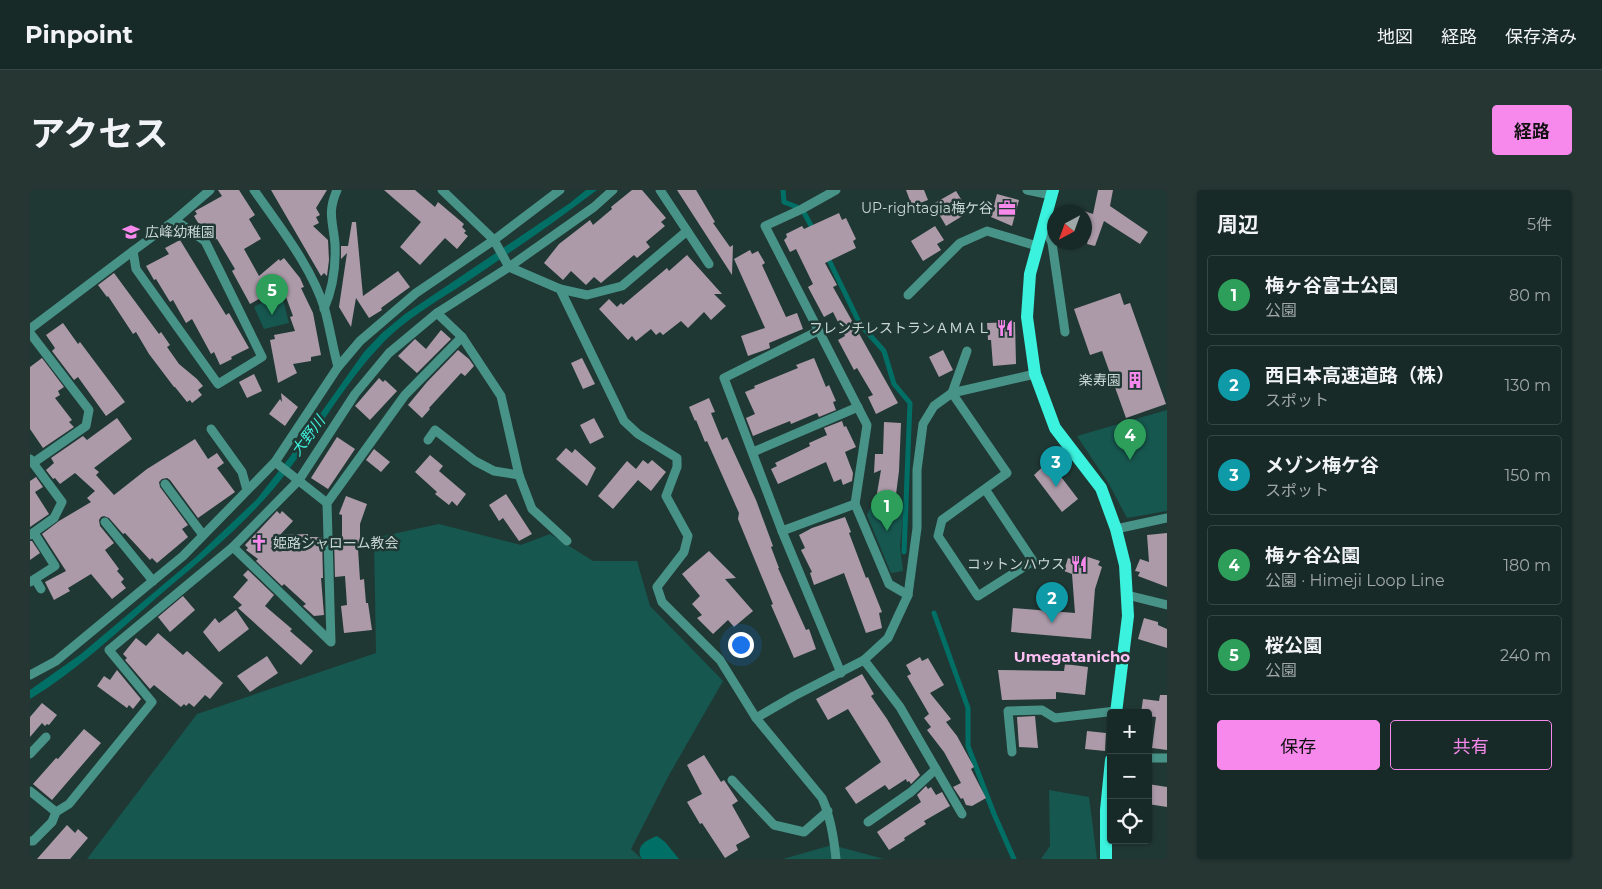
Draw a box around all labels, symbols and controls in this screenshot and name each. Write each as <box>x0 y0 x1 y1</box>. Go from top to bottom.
text: Pinpoint <box>25 20 133 49</box>
text: 地図 <box>1377 26 1413 48</box>
text: 経路 <box>1441 26 1477 48</box>
text: 保存済み <box>1505 26 1577 48</box>
button: 経路 <box>1492 105 1572 155</box>
text: アクセス <box>30 112 168 155</box>
office icon: UP-rightagia梅ケ谷 <box>997 198 1017 218</box>
place label: UP-rightagia梅ケ谷 <box>861 199 993 217</box>
north arrow <box>1047 205 1092 250</box>
text: 周辺 <box>1217 212 1259 237</box>
text: 5件 <box>1527 215 1552 234</box>
school or university icon: 広峰幼稚園 <box>121 222 141 242</box>
place label: 広峰幼稚園 <box>145 223 215 241</box>
pin: 5 <box>256 274 288 315</box>
text: 梅ヶ谷富士公園 <box>1265 274 1398 297</box>
text: 1 <box>1231 286 1237 305</box>
text: 80 m <box>1509 286 1551 305</box>
text: 公園 <box>1265 301 1297 320</box>
restaurant icon: フレンチレストランＡＭＡＬ <box>995 318 1015 338</box>
place label: フレンチレストランＡＭＡＬ <box>809 319 991 337</box>
text: 西日本高速道路（株） <box>1265 364 1455 387</box>
building icon: 楽寿園 <box>1125 370 1145 390</box>
place label: 楽寿園 <box>1079 371 1121 389</box>
text: 2 <box>1229 376 1239 395</box>
text: 130 m <box>1504 376 1551 395</box>
text: スポット <box>1265 391 1329 410</box>
water label: 大野川 <box>286 410 330 459</box>
pin: 4 <box>1114 419 1146 460</box>
pin: 3 <box>1040 446 1072 487</box>
text: メゾン梅ケ谷 <box>1265 454 1379 477</box>
text: 3 <box>1229 466 1239 485</box>
text: 150 m <box>1504 466 1551 485</box>
text: スポット <box>1265 481 1329 500</box>
pin: 1 <box>871 490 903 531</box>
church icon: 姫路シャローム教会 <box>249 533 269 553</box>
place label: 姫路シャローム教会 <box>273 534 399 552</box>
text: 梅ヶ谷公園 <box>1265 544 1360 567</box>
restaurant icon: コットンハウス <box>1069 554 1089 574</box>
place label: コットンハウス <box>967 555 1065 573</box>
text: 4 <box>1228 556 1240 575</box>
text: 180 m <box>1503 556 1551 575</box>
text: 公園 · Himeji Loop Line <box>1265 571 1445 590</box>
pin: 2 <box>1036 582 1068 623</box>
your location <box>728 632 754 658</box>
text: 桜公園 <box>1265 634 1322 657</box>
text: 5 <box>1229 646 1239 665</box>
text: 240 m <box>1500 646 1551 665</box>
district label: Umegatanicho <box>1014 647 1130 666</box>
text: 公園 <box>1265 661 1297 680</box>
map controls <box>1107 709 1152 844</box>
button: + <box>1107 709 1152 754</box>
button: 保存 <box>1217 720 1380 770</box>
button: 共有 <box>1390 720 1552 770</box>
button: − <box>1107 754 1152 799</box>
button: locate <box>1107 799 1152 844</box>

